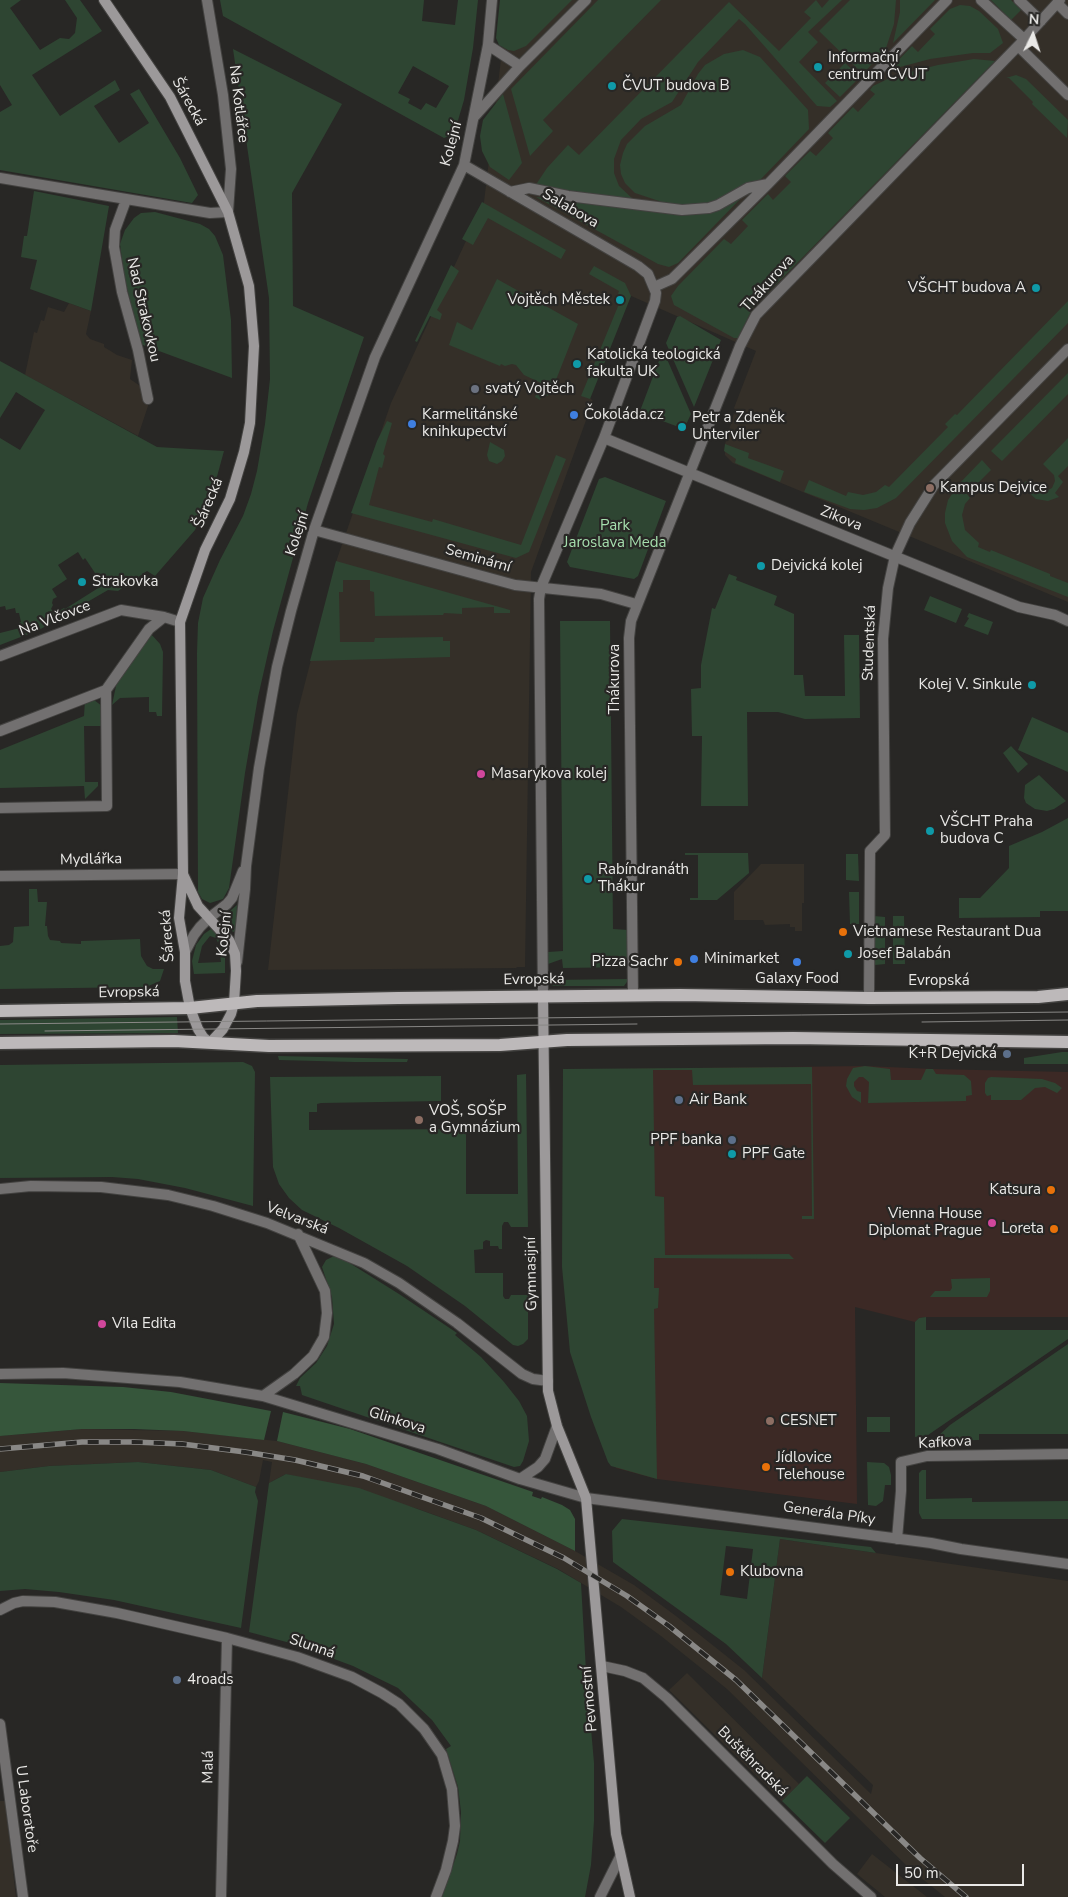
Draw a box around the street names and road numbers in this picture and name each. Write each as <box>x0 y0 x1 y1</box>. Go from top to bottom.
street label: Na Kotlářce <box>224 64 252 144</box>
street label: Šárecká <box>167 75 209 129</box>
street label: Kolejní <box>437 120 467 168</box>
street label: Salabova <box>539 186 601 232</box>
street label: Thákurova <box>738 252 798 316</box>
street label: Nad Strakovkou <box>122 256 164 364</box>
street label: Šárecká <box>190 475 228 531</box>
street label: Zikova <box>818 503 864 535</box>
street label: Kolejní <box>282 510 314 558</box>
street label: Seminární <box>443 541 513 577</box>
street label: Na Vlčovce <box>17 597 93 641</box>
street label: Studentská <box>860 605 880 681</box>
street label: Thákurova <box>606 644 624 714</box>
street label: Mydlářka <box>60 850 122 870</box>
street label: Šárecká <box>157 909 179 963</box>
street label: Kolejní <box>214 910 236 958</box>
street label: Evropská <box>503 970 565 990</box>
street label: Evropská <box>908 972 970 990</box>
street label: Evropská <box>98 983 160 1003</box>
street label: Velvarská <box>263 1199 331 1239</box>
street label: Gymnasijní <box>522 1237 542 1311</box>
street label: Glinkova <box>366 1404 428 1438</box>
street label: Kafkova <box>918 1433 972 1453</box>
street label: Generála Píky <box>782 1499 876 1529</box>
street label: Slunná <box>287 1631 337 1663</box>
street label: Pevnostní <box>578 1665 602 1733</box>
street label: Buštěhradská <box>713 1723 791 1801</box>
street label: Malá <box>200 1750 218 1784</box>
street label: U Laboratoře <box>11 1764 41 1854</box>

